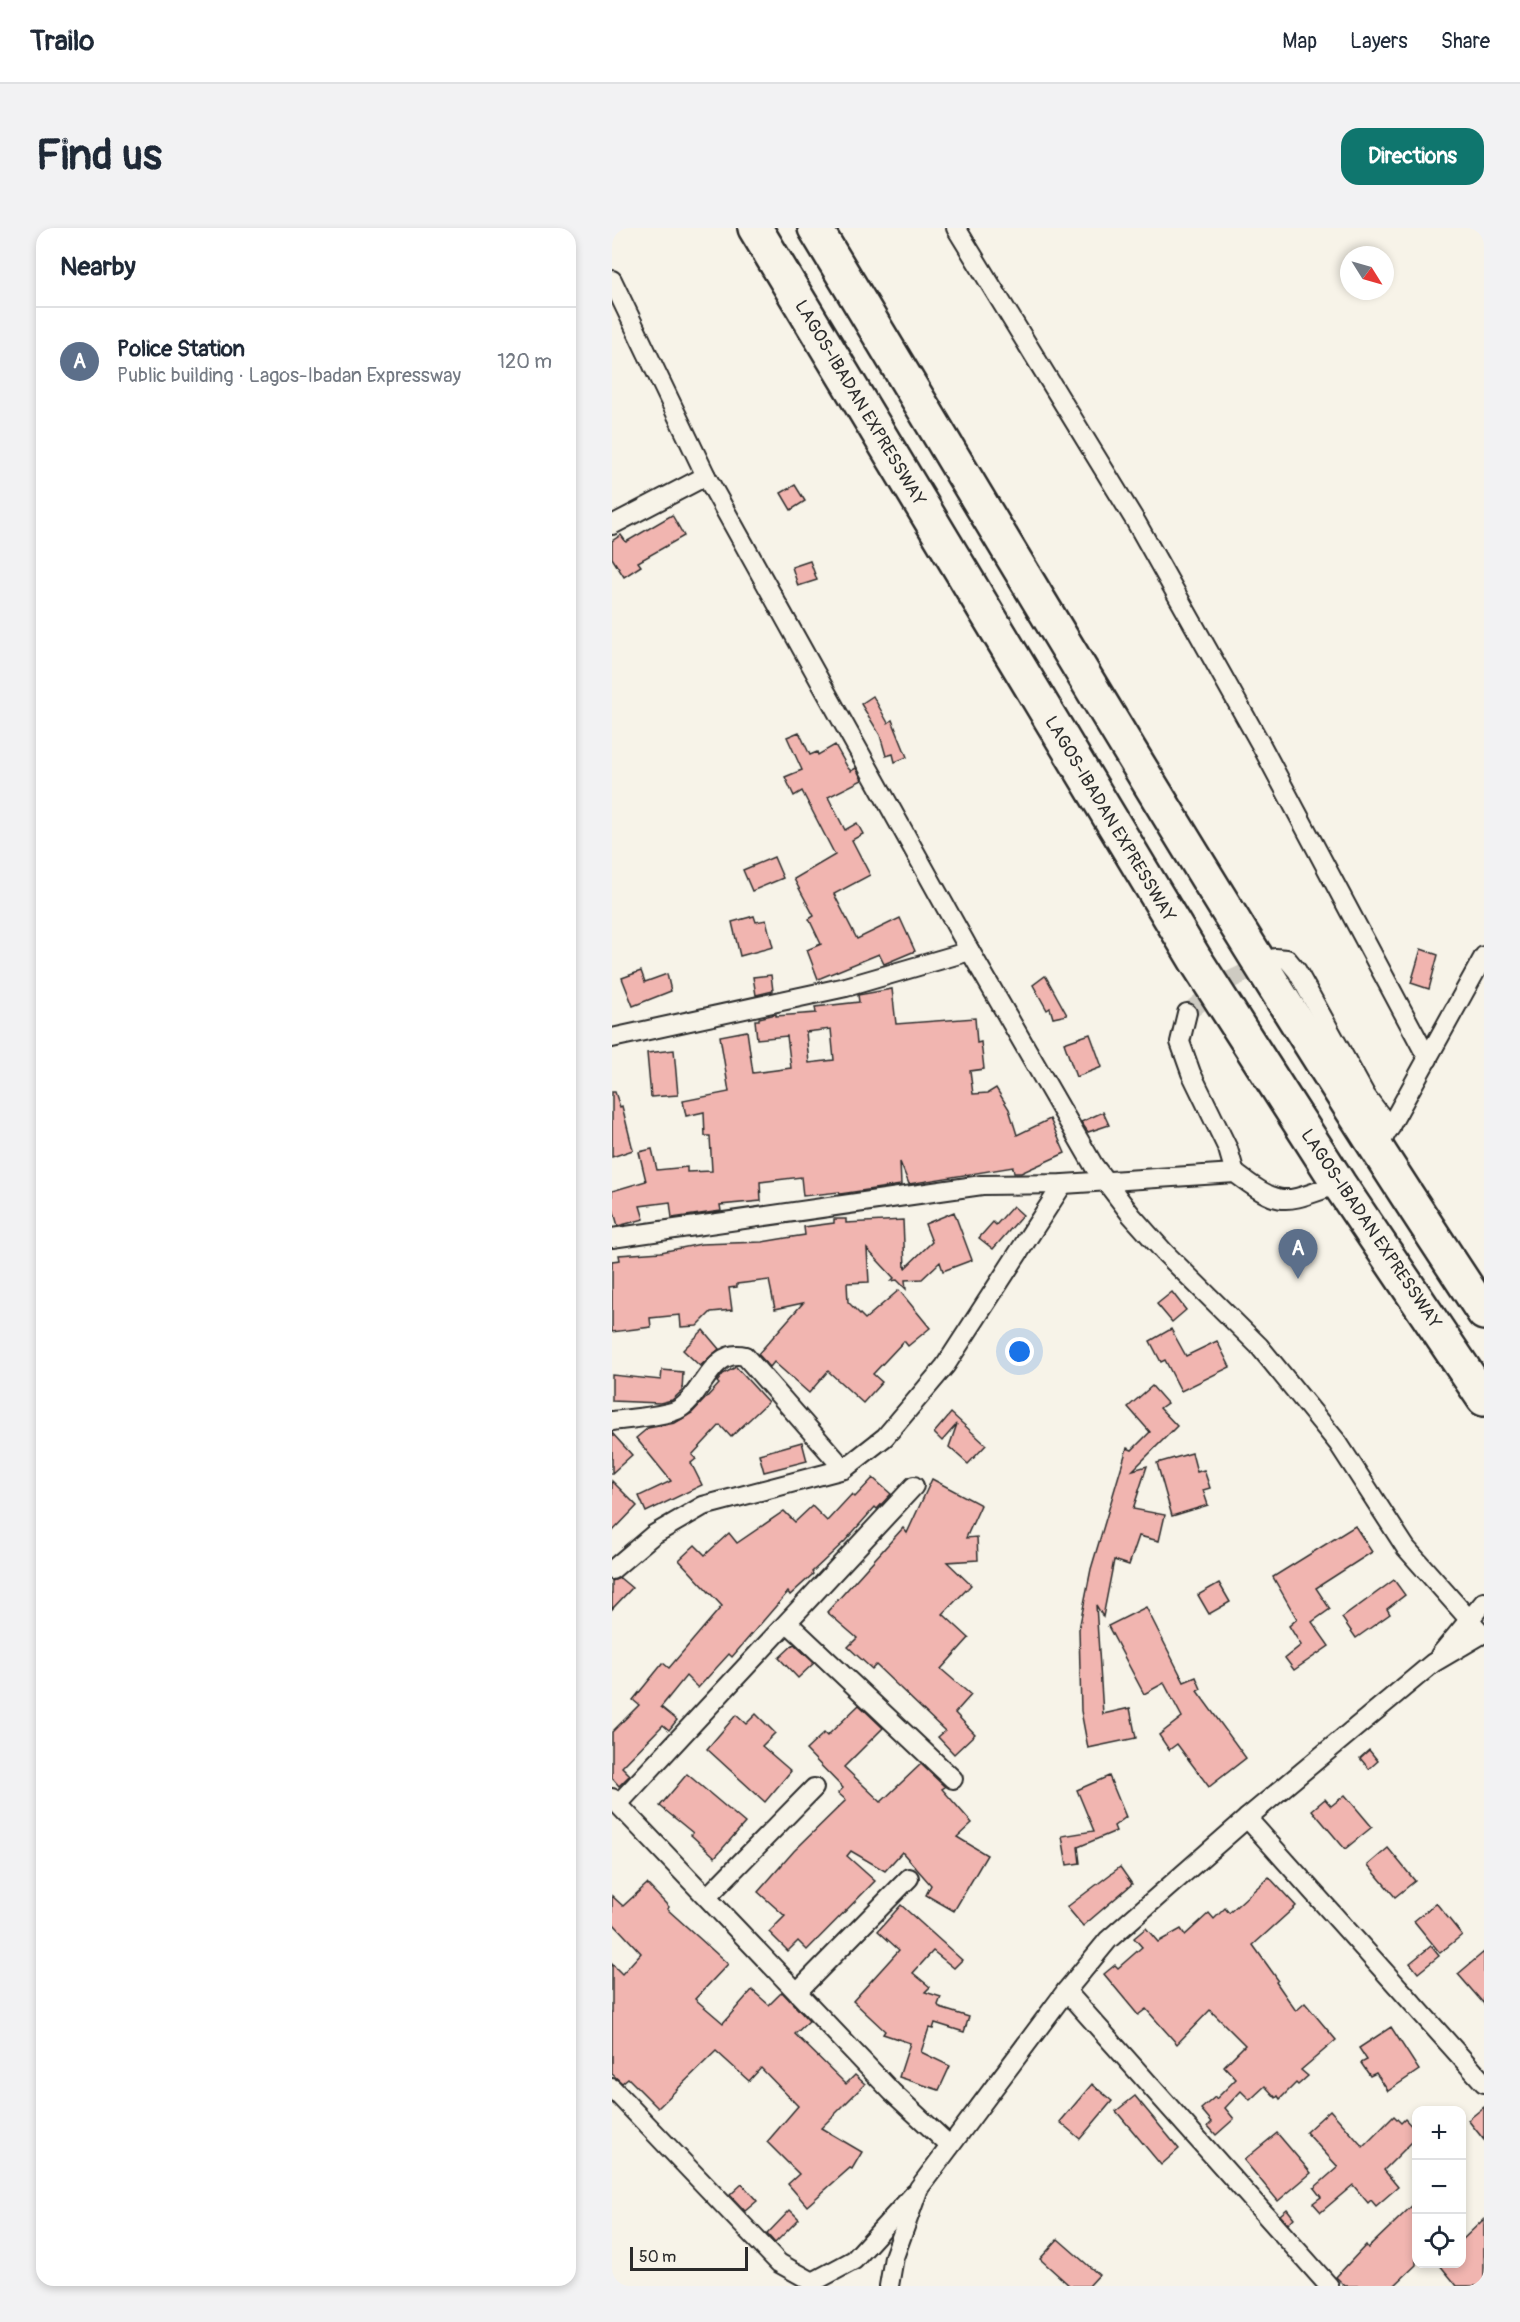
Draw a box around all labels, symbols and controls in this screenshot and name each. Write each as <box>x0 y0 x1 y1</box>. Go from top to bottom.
text: Trailo <box>30 24 94 59</box>
text: Map <box>1282 28 1317 55</box>
text: Layers <box>1350 28 1408 55</box>
text: Share <box>1441 28 1490 55</box>
button: Directions <box>1341 128 1484 185</box>
text: Find us <box>36 130 162 182</box>
north arrow <box>1340 246 1394 300</box>
text: Nearby <box>60 251 136 283</box>
street label: LAGOS-IBADAN EXPRESSWAY <box>789 296 931 511</box>
text: Police Station <box>117 335 245 363</box>
text: A <box>73 349 86 374</box>
text: 120 m <box>497 349 552 374</box>
text: Public building · Lagos-Ibadan Expressway <box>117 363 461 388</box>
street label: LAGOS-IBADAN EXPRESSWAY <box>1039 712 1181 927</box>
street label: LAGOS-IBADAN EXPRESSWAY <box>1296 1125 1446 1333</box>
pin: A <box>1278 1230 1318 1279</box>
your location <box>1005 1337 1034 1366</box>
map controls <box>1412 2106 1466 2268</box>
button: + <box>1412 2106 1466 2160</box>
button: − <box>1412 2160 1466 2214</box>
button: locate <box>1412 2214 1466 2268</box>
scale bar <box>630 2244 748 2272</box>
text: 50 m <box>639 2247 676 2267</box>

